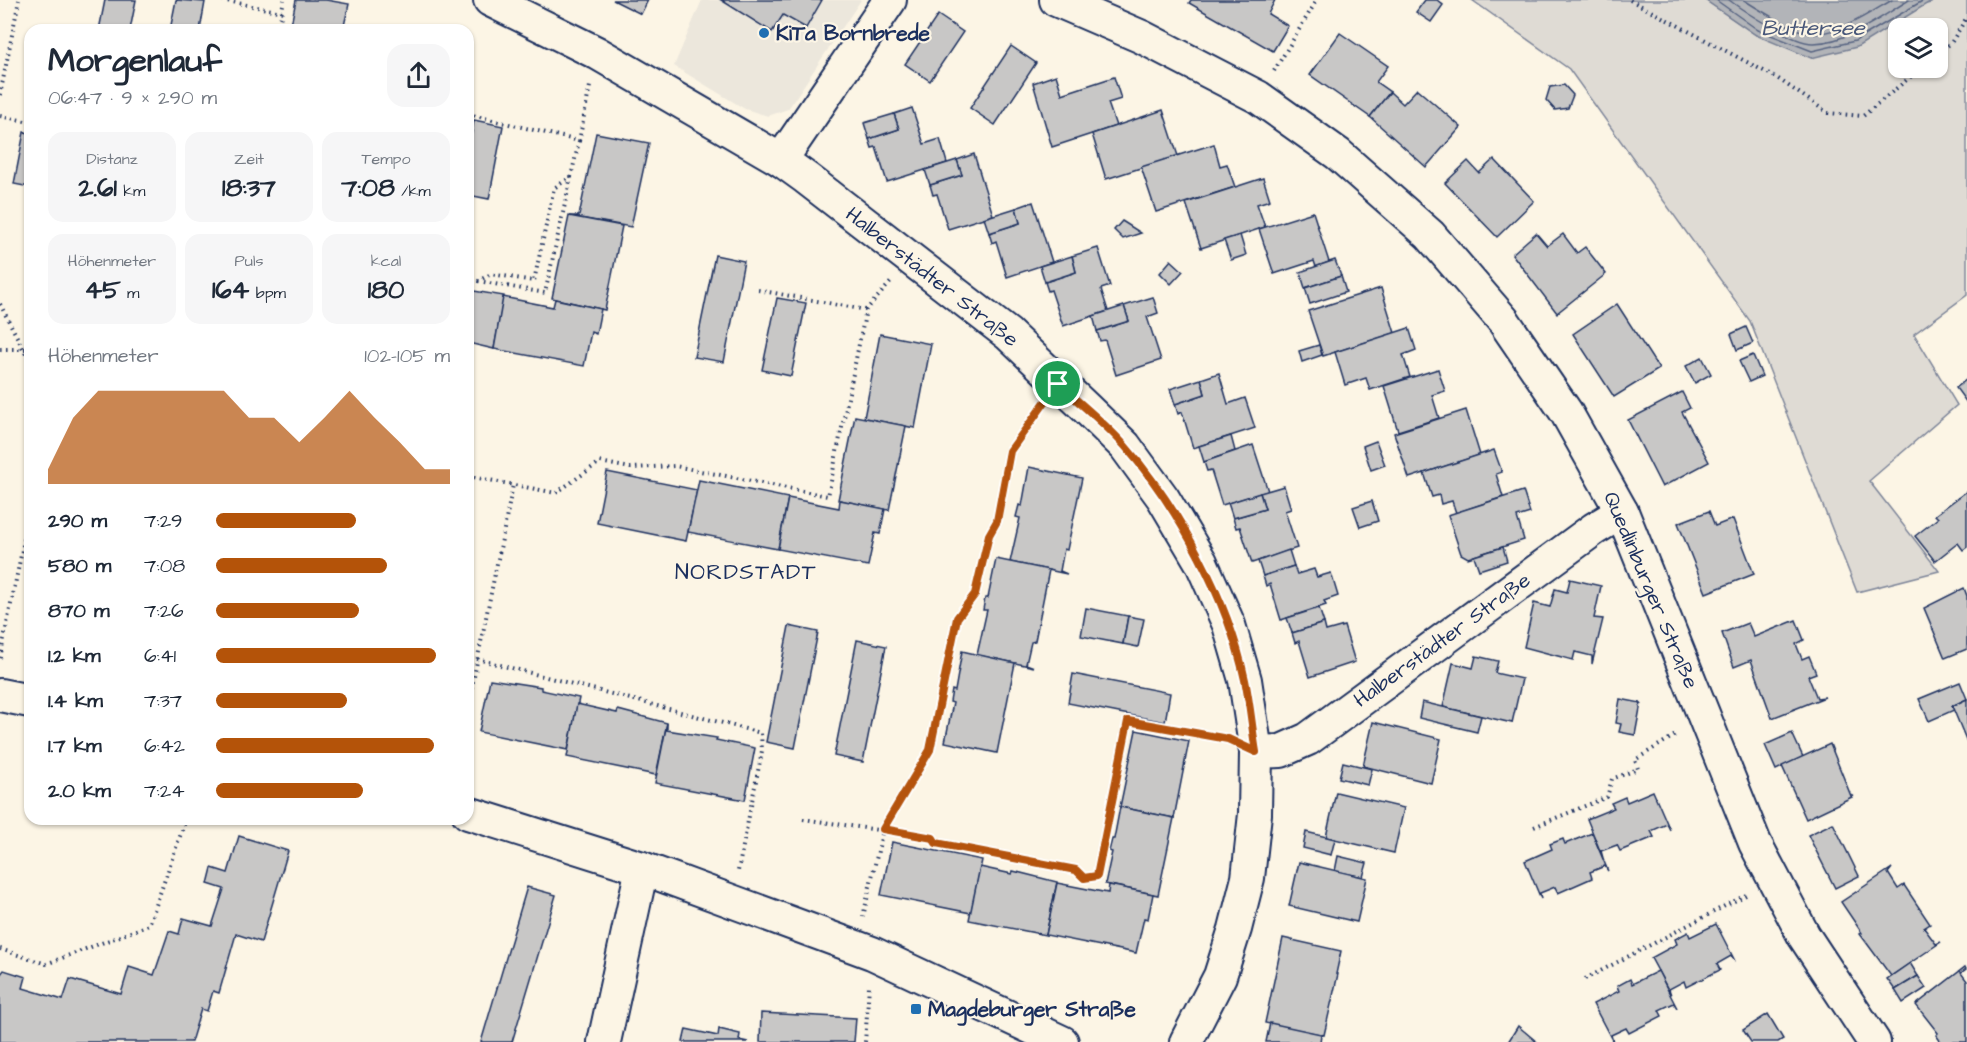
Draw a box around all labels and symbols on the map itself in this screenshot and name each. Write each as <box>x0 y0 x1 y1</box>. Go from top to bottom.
water label: Buttersee <box>1761 13 1866 44</box>
place label: KiTa Bornbrede <box>776 19 930 48</box>
marker: KiTa Bornbrede <box>757 26 771 40</box>
street label: Halberstädter Straße <box>839 200 1025 354</box>
pin <box>1032 358 1083 409</box>
street label: Quedlinburger Straße <box>1594 487 1706 694</box>
district label: NORDSTADT <box>675 557 817 588</box>
street label: Halberstädter Straße <box>1348 566 1536 714</box>
place label: Magdeburger Straße <box>928 995 1136 1026</box>
marker: Magdeburger Straße <box>909 1002 923 1016</box>

